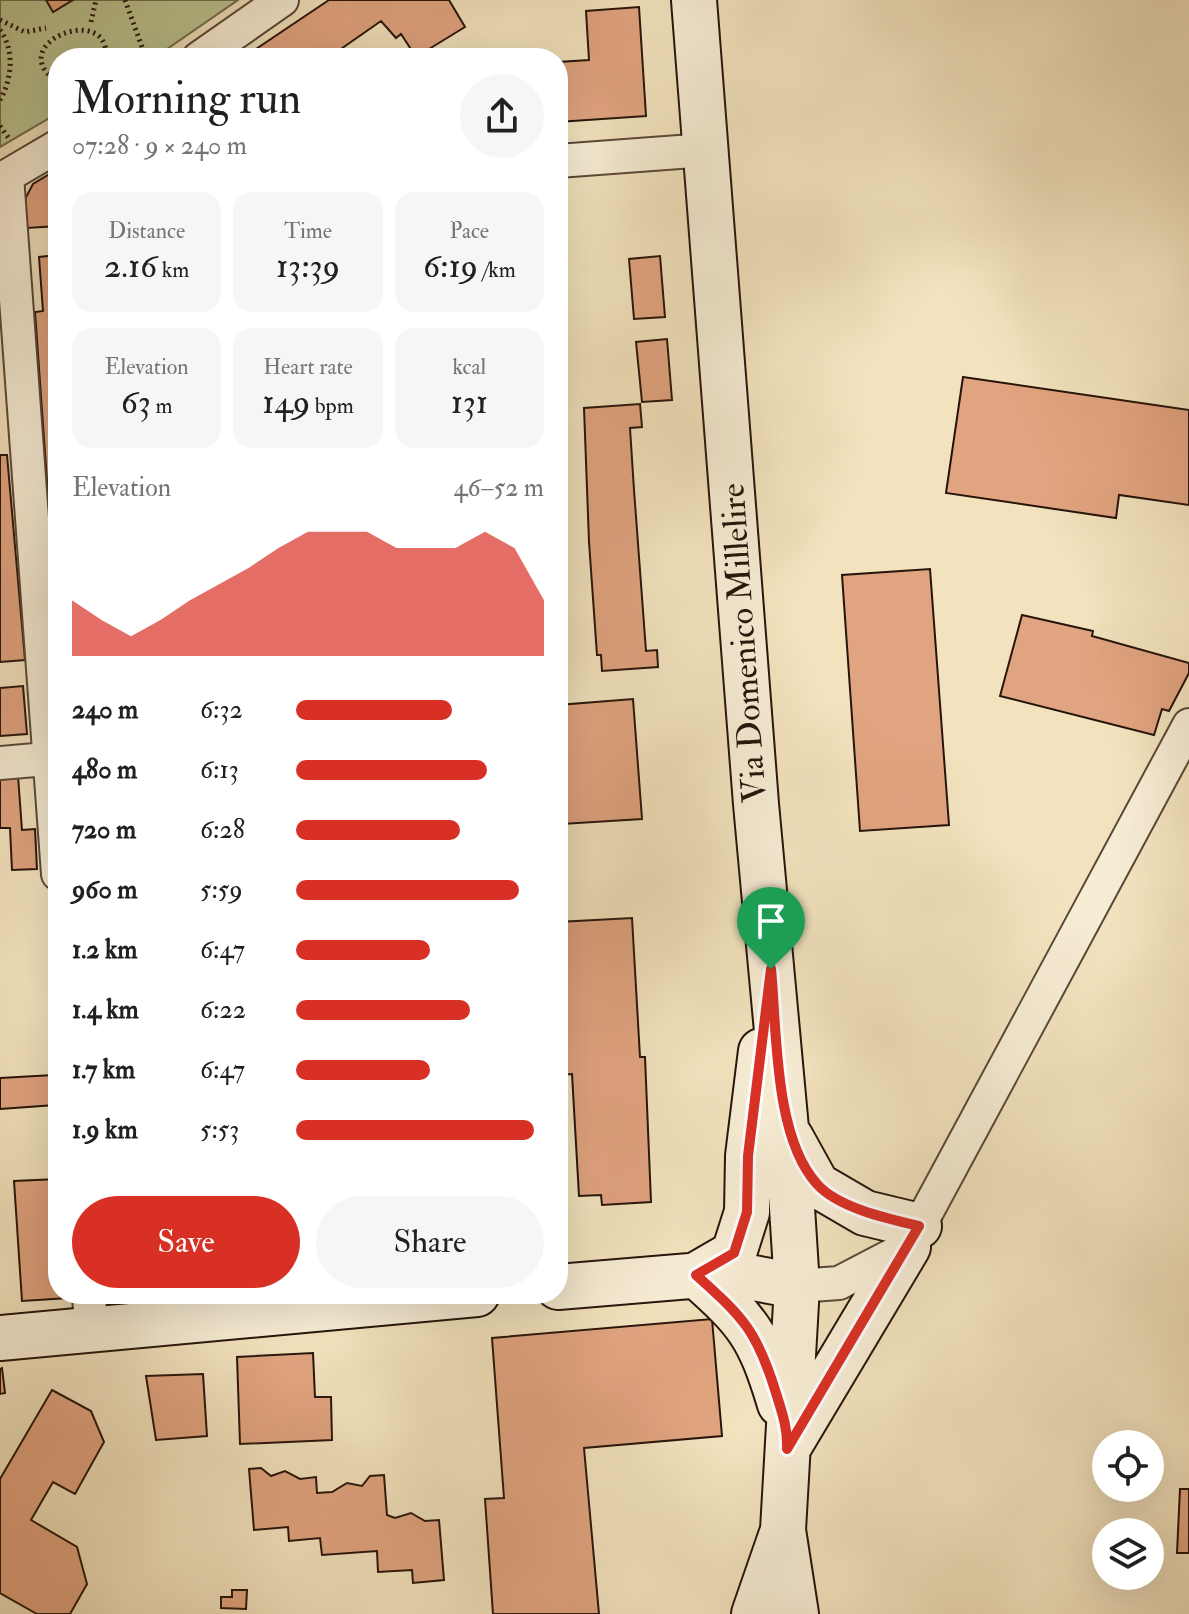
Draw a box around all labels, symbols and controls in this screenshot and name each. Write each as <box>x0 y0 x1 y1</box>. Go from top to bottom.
text: Morning run <box>72 72 301 127</box>
button: share <box>460 74 544 158</box>
text: 07:28 · 9 × 240 m <box>72 130 247 162</box>
text: Distance <box>108 217 185 245</box>
text: Time <box>284 217 332 245</box>
text: Pace <box>450 217 489 245</box>
text: 2.16 <box>104 245 157 288</box>
text: 13:39 <box>276 245 340 288</box>
text: 6:19 <box>423 245 478 288</box>
text: km <box>157 256 189 284</box>
text: /km <box>478 256 516 284</box>
text: Elevation <box>105 353 189 381</box>
text: Heart rate <box>263 353 353 381</box>
text: kcal <box>452 353 486 381</box>
text: 63 <box>121 381 151 424</box>
text: 149 <box>262 381 310 424</box>
text: 131 <box>451 381 488 424</box>
text: m <box>151 392 173 420</box>
text: bpm <box>310 392 354 420</box>
text: Elevation <box>72 472 171 504</box>
text: 46–52 m <box>454 472 544 504</box>
street label: Via Domenico Millelire <box>711 482 777 804</box>
text: 240 m <box>72 694 138 726</box>
text: 6:32 <box>200 694 243 726</box>
text: 480 m <box>72 754 137 786</box>
text: 6:13 <box>200 754 239 786</box>
text: 720 m <box>72 814 136 846</box>
text: 6:28 <box>200 814 245 846</box>
text: 960 m <box>72 874 137 906</box>
text: 5:59 <box>200 874 243 906</box>
pin <box>737 887 805 969</box>
icon: arrive <box>749 899 793 943</box>
text: 1.2 km <box>72 934 138 966</box>
text: 6:47 <box>200 934 245 966</box>
text: 1.4 km <box>72 994 139 1026</box>
text: 6:22 <box>200 994 246 1026</box>
text: 1.7 km <box>72 1054 135 1086</box>
text: 6:47 <box>200 1054 245 1086</box>
text: 1.9 km <box>72 1114 138 1146</box>
text: 5:53 <box>200 1114 239 1146</box>
button: Save <box>72 1196 300 1288</box>
button: Share <box>316 1196 544 1288</box>
map controls <box>1092 1430 1164 1590</box>
button: locate <box>1092 1430 1164 1502</box>
button: layers <box>1092 1518 1164 1590</box>

